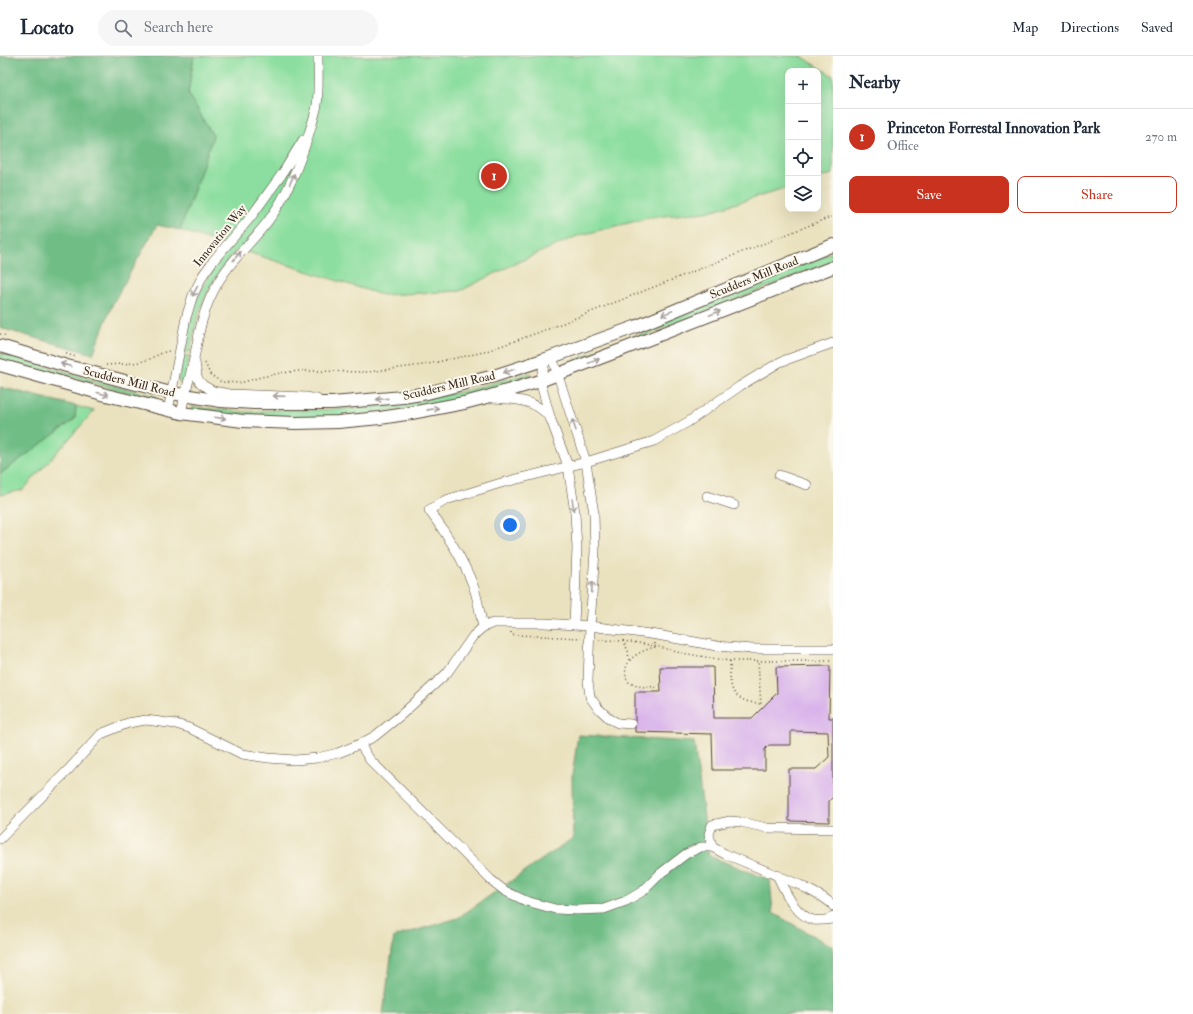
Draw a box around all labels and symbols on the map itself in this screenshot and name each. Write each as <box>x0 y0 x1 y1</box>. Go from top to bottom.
pin: 1 <box>481 161 507 191</box>
one-way arrow <box>289 173 296 185</box>
street label: Innovation Way <box>190 201 250 270</box>
one-way arrow <box>232 251 241 262</box>
street label: Scudders Mill Road <box>708 253 801 303</box>
one-way arrow <box>191 284 198 296</box>
one-way arrow <box>708 309 720 317</box>
one-way arrow <box>662 310 674 318</box>
one-way arrow <box>587 356 599 364</box>
one-way arrow <box>59 361 72 368</box>
street label: Scudders Mill Road <box>81 363 177 401</box>
street label: Scudders Mill Road <box>401 368 497 404</box>
one-way arrow <box>503 368 515 376</box>
one-way arrow <box>96 391 109 398</box>
one-way arrow <box>273 392 286 400</box>
one-way arrow <box>376 396 389 403</box>
one-way arrow <box>426 405 439 413</box>
one-way arrow <box>213 414 226 422</box>
one-way arrow <box>570 419 578 431</box>
one-way arrow <box>569 498 577 511</box>
your location <box>500 515 520 535</box>
one-way arrow <box>589 581 596 594</box>

